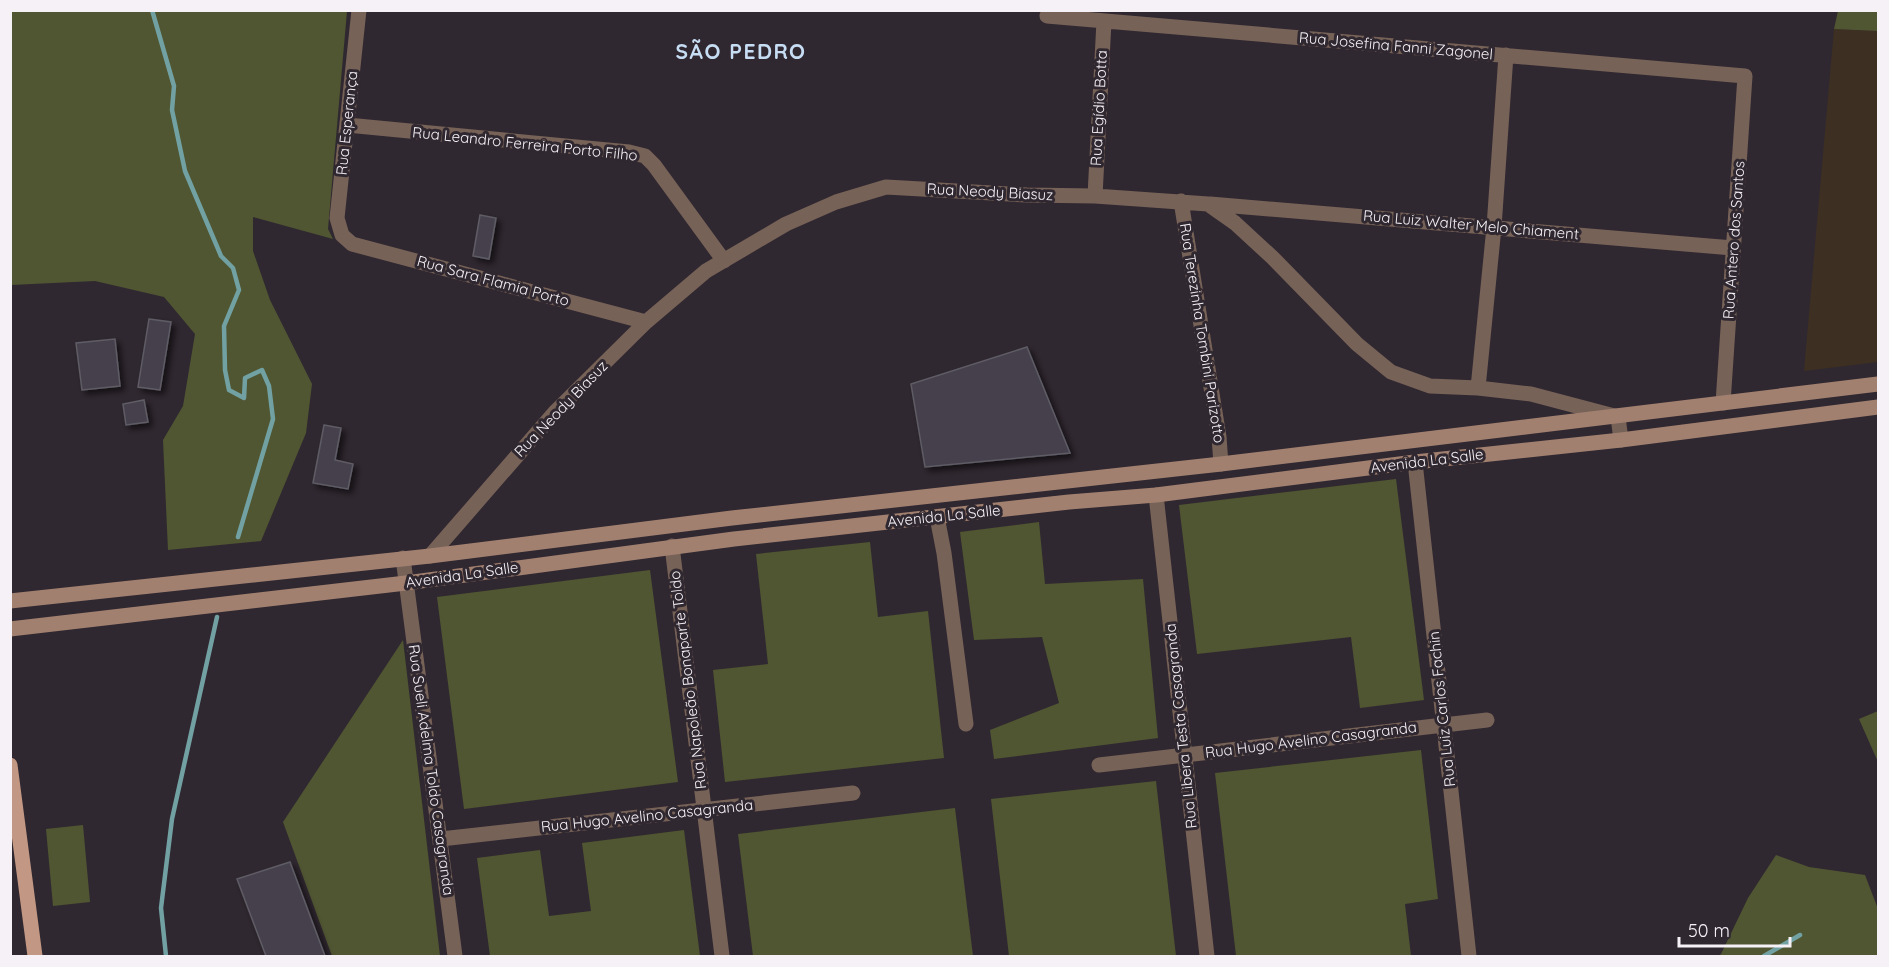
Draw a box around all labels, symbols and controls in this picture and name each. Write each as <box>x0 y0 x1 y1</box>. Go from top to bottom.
street label: Rua Josefina Fanni Zagonel <box>1298 28 1494 63</box>
district label: SÃO PEDRO <box>675 38 807 64</box>
street label: Rua Egídio Botta <box>1086 50 1111 166</box>
street label: Rua Esperança <box>332 70 361 176</box>
street label: Rua Leandro Ferreira Porto Filho <box>411 122 639 165</box>
street label: Rua Antero dos Santos <box>1718 160 1749 320</box>
street label: Rua Neody Biasuz <box>926 179 1054 204</box>
street label: Rua Luiz Walter Melo Chiament <box>1362 206 1580 243</box>
street label: Rua Terezinha Tombini Parizotto <box>1176 222 1229 444</box>
street label: Rua Sara Flamia Porto <box>415 251 571 310</box>
street label: Rua Neody Biasuz <box>510 357 611 461</box>
street label: Avenida La Salle <box>1369 444 1485 477</box>
street label: Avenida La Salle <box>886 500 1001 531</box>
street label: Avenida La Salle <box>404 557 520 592</box>
street label: Rua Napoleão Bonaparte Toldo <box>665 570 710 790</box>
street label: Rua Libera Testa Casagranda <box>1160 623 1201 830</box>
street label: Rua Luiz Carlos Fachin <box>1424 630 1459 788</box>
street label: Rua Sueli Adelma Toldo Casagranda <box>404 643 459 897</box>
street label: Rua Hugo Avelino Casagranda <box>1204 717 1418 762</box>
street label: Rua Hugo Avelino Casagranda <box>540 795 754 836</box>
scale bar <box>1679 910 1790 948</box>
text: 50 m <box>1688 919 1730 942</box>

